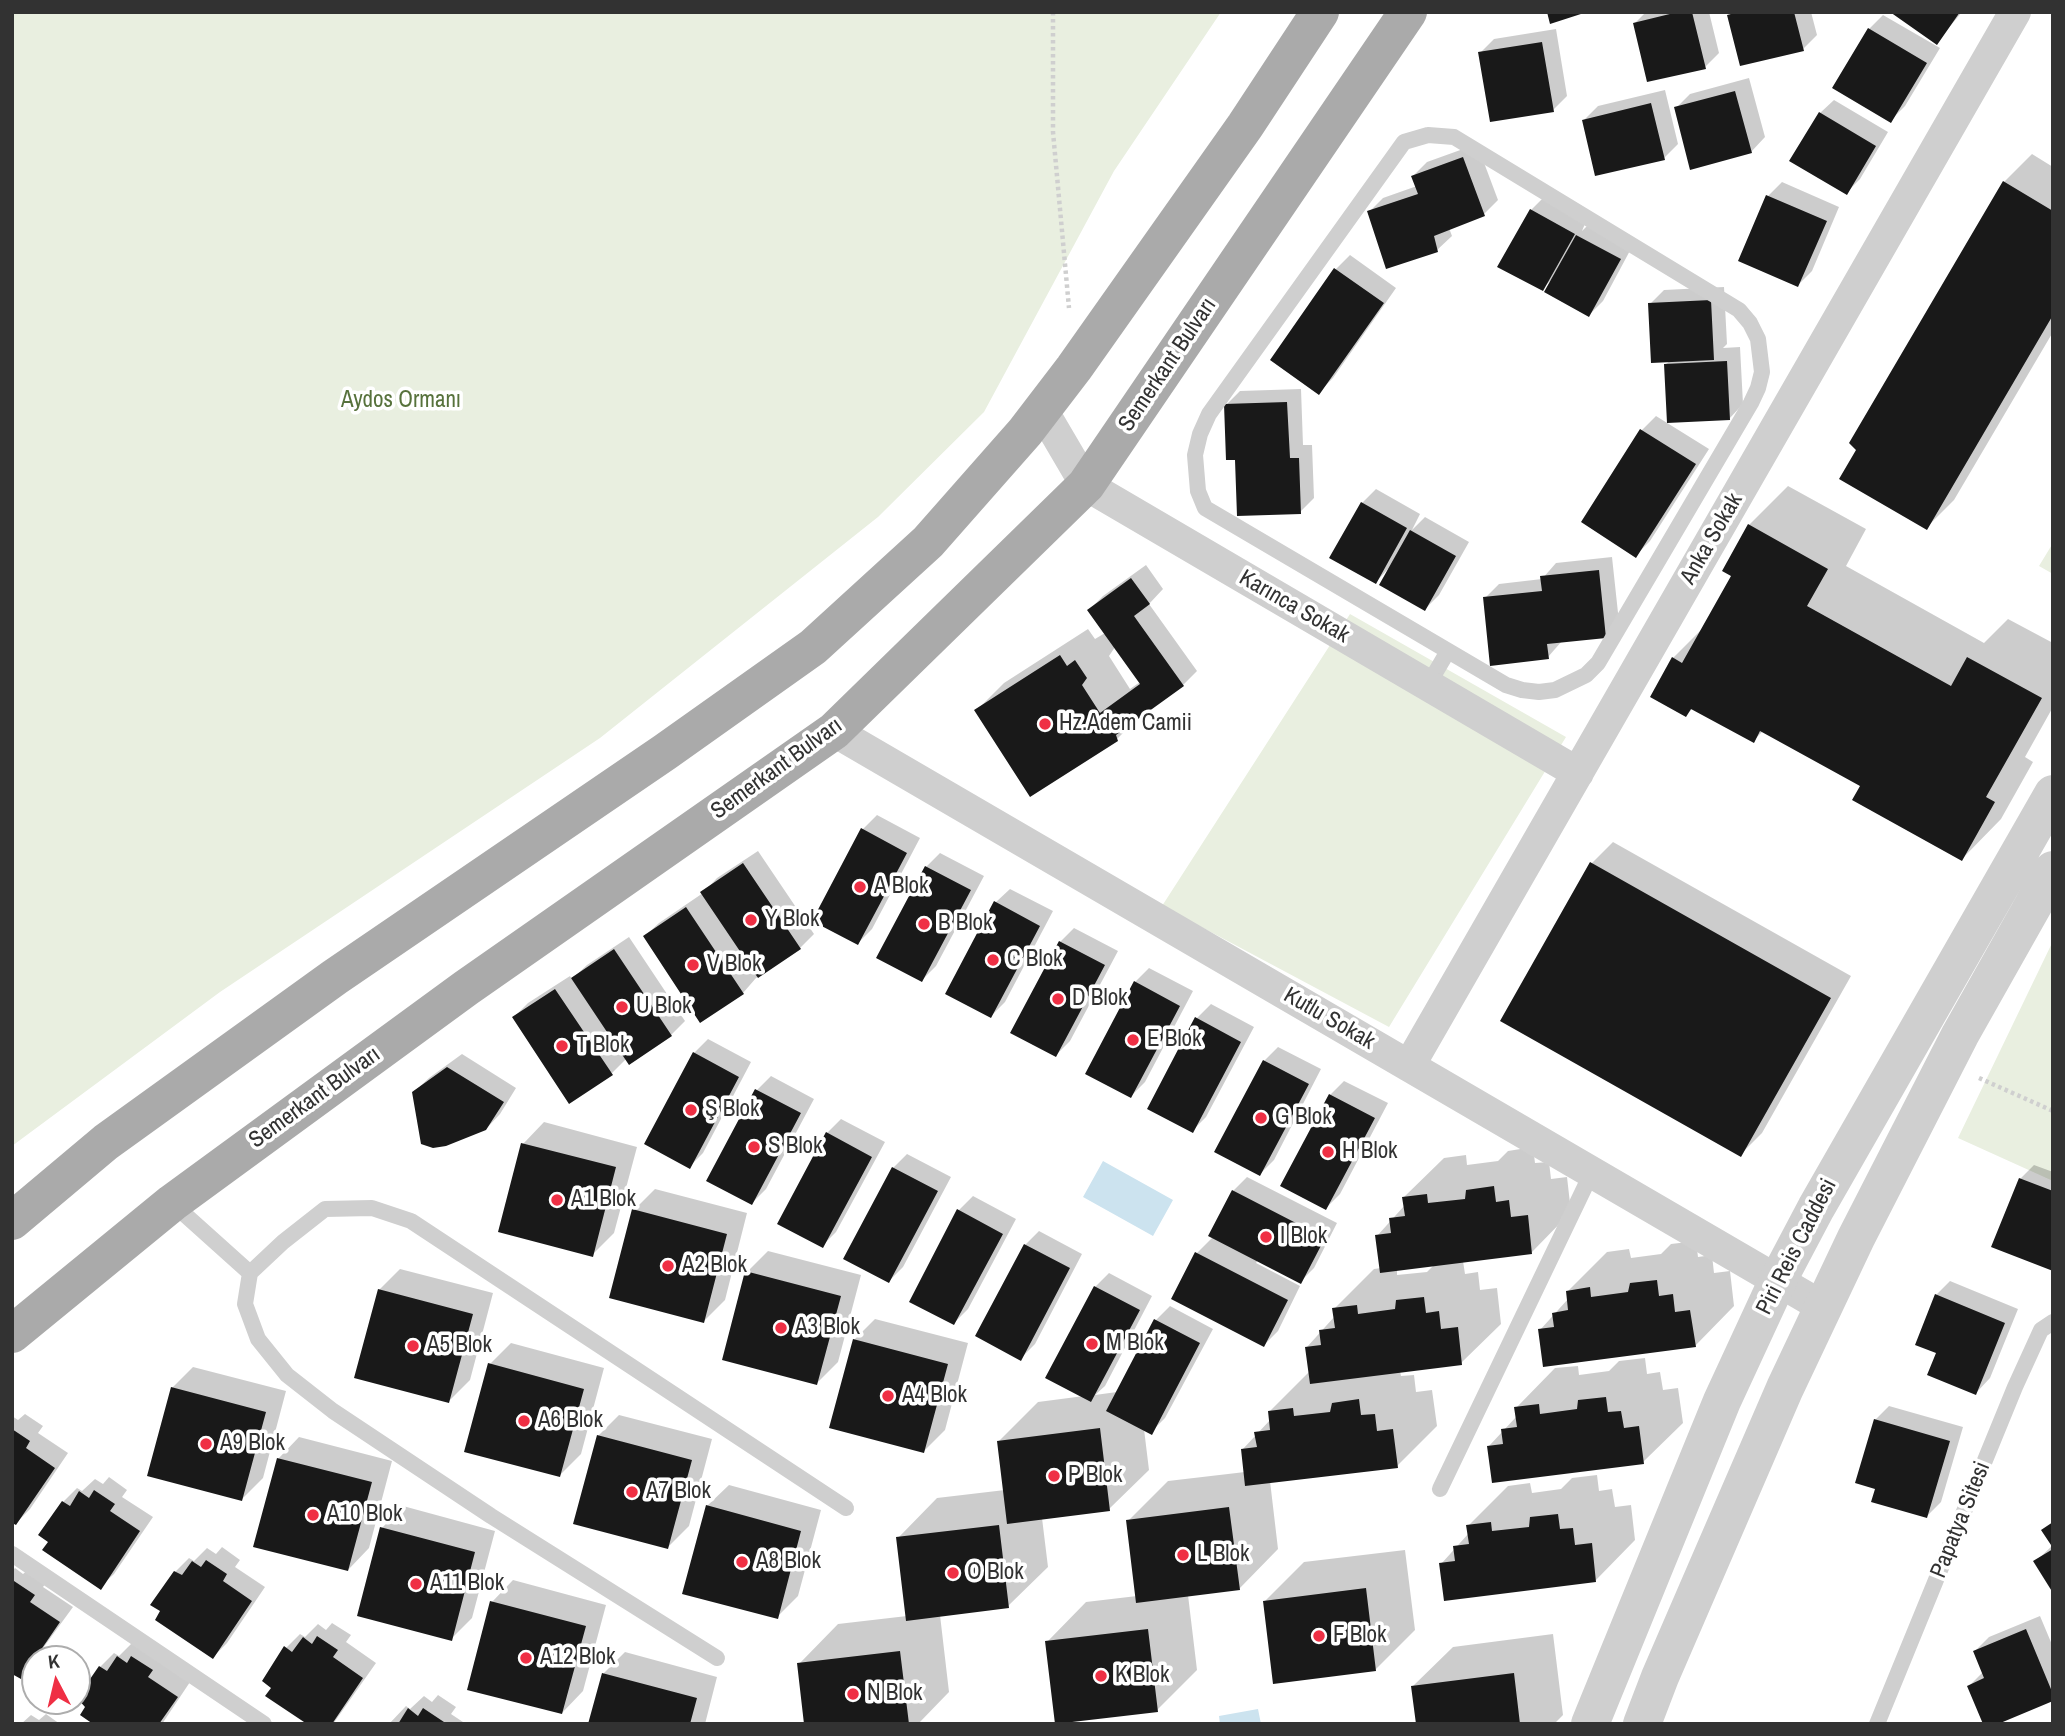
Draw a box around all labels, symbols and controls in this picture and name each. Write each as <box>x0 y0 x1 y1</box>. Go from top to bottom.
street label: Semerkant Bulvarı <box>1113 293 1223 437</box>
park label: Aydos Ormanı <box>341 387 461 415</box>
street label: Anka Sokak <box>1675 489 1749 589</box>
street label: Karınca Sokak <box>1234 564 1354 650</box>
place label: Hz.Adem Camii <box>1059 710 1192 738</box>
street label: Semerkant Bulvarı <box>706 712 848 826</box>
marker: Hz.Adem Camii <box>1037 716 1053 732</box>
place label: A Blok <box>874 873 929 901</box>
marker: A Blok <box>852 879 868 895</box>
place label: Y Blok <box>765 906 820 934</box>
place label: B Blok <box>938 910 993 938</box>
marker: Y Blok <box>743 912 759 928</box>
marker: B Blok <box>916 916 932 932</box>
place label: C Blok <box>1007 946 1063 974</box>
place label: V Blok <box>707 951 762 979</box>
marker: C Blok <box>985 952 1001 968</box>
marker: V Blok <box>685 957 701 973</box>
street label: Kutlu Sokak <box>1279 982 1379 1056</box>
place label: D Blok <box>1072 985 1128 1013</box>
marker: D Blok <box>1050 991 1066 1007</box>
place label: U Blok <box>636 993 692 1021</box>
marker: U Blok <box>614 999 630 1015</box>
place label: E Blok <box>1147 1026 1202 1054</box>
place label: T Blok <box>576 1032 629 1060</box>
marker: E Blok <box>1125 1032 1141 1048</box>
marker: T Blok <box>554 1038 570 1054</box>
street label: Semerkant Bulvarı <box>244 1041 386 1155</box>
place label: Ş Blok <box>705 1096 760 1124</box>
marker: Ş Blok <box>683 1102 699 1118</box>
place label: G Blok <box>1275 1104 1332 1132</box>
marker: G Blok <box>1253 1110 1269 1126</box>
place label: S Blok <box>768 1133 823 1161</box>
place label: H Blok <box>1342 1138 1398 1166</box>
marker: S Blok <box>746 1139 762 1155</box>
marker: H Blok <box>1320 1144 1336 1160</box>
street label: Piri Reis Caddesi <box>1751 1174 1843 1320</box>
place label: A1 Blok <box>571 1186 636 1214</box>
marker: A1 Blok <box>549 1192 565 1208</box>
place label: I Blok <box>1280 1223 1327 1251</box>
marker: I Blok <box>1258 1229 1274 1245</box>
place label: A2 Blok <box>682 1252 747 1280</box>
marker: A2 Blok <box>660 1258 676 1274</box>
place label: A3 Blok <box>795 1314 860 1342</box>
marker: A3 Blok <box>773 1320 789 1336</box>
place label: M Blok <box>1106 1330 1164 1358</box>
place label: A5 Blok <box>427 1332 492 1360</box>
marker: M Blok <box>1084 1336 1100 1352</box>
marker: A5 Blok <box>405 1338 421 1354</box>
place label: A4 Blok <box>902 1382 967 1410</box>
marker: A4 Blok <box>880 1388 896 1404</box>
place label: A6 Blok <box>538 1407 603 1435</box>
marker: A6 Blok <box>516 1413 532 1429</box>
place label: A9 Blok <box>220 1430 285 1458</box>
marker: A9 Blok <box>198 1436 214 1452</box>
street label: Papatya Sitesi <box>1925 1458 1997 1582</box>
place label: P Blok <box>1068 1462 1123 1490</box>
marker: P Blok <box>1046 1468 1062 1484</box>
place label: A7 Blok <box>646 1478 711 1506</box>
marker: A7 Blok <box>624 1484 640 1500</box>
place label: A10 Blok <box>327 1501 402 1529</box>
marker: A10 Blok <box>305 1507 321 1523</box>
place label: L Blok <box>1197 1541 1249 1569</box>
marker: L Blok <box>1175 1547 1191 1563</box>
place label: A8 Blok <box>756 1548 821 1576</box>
marker: A8 Blok <box>734 1554 750 1570</box>
place label: O Blok <box>967 1559 1024 1587</box>
marker: O Blok <box>945 1565 961 1581</box>
place label: A11 Blok <box>430 1570 504 1598</box>
marker: A11 Blok <box>408 1576 424 1592</box>
place label: F Blok <box>1333 1622 1386 1650</box>
marker: F Blok <box>1311 1628 1327 1644</box>
place label: A12 Blok <box>540 1644 615 1672</box>
north arrow <box>21 1645 91 1715</box>
text: K <box>47 1648 61 1675</box>
marker: A12 Blok <box>518 1650 534 1666</box>
place label: K Blok <box>1115 1662 1170 1690</box>
marker: K Blok <box>1093 1668 1109 1684</box>
place label: N Blok <box>867 1680 923 1708</box>
marker: N Blok <box>845 1686 861 1702</box>

